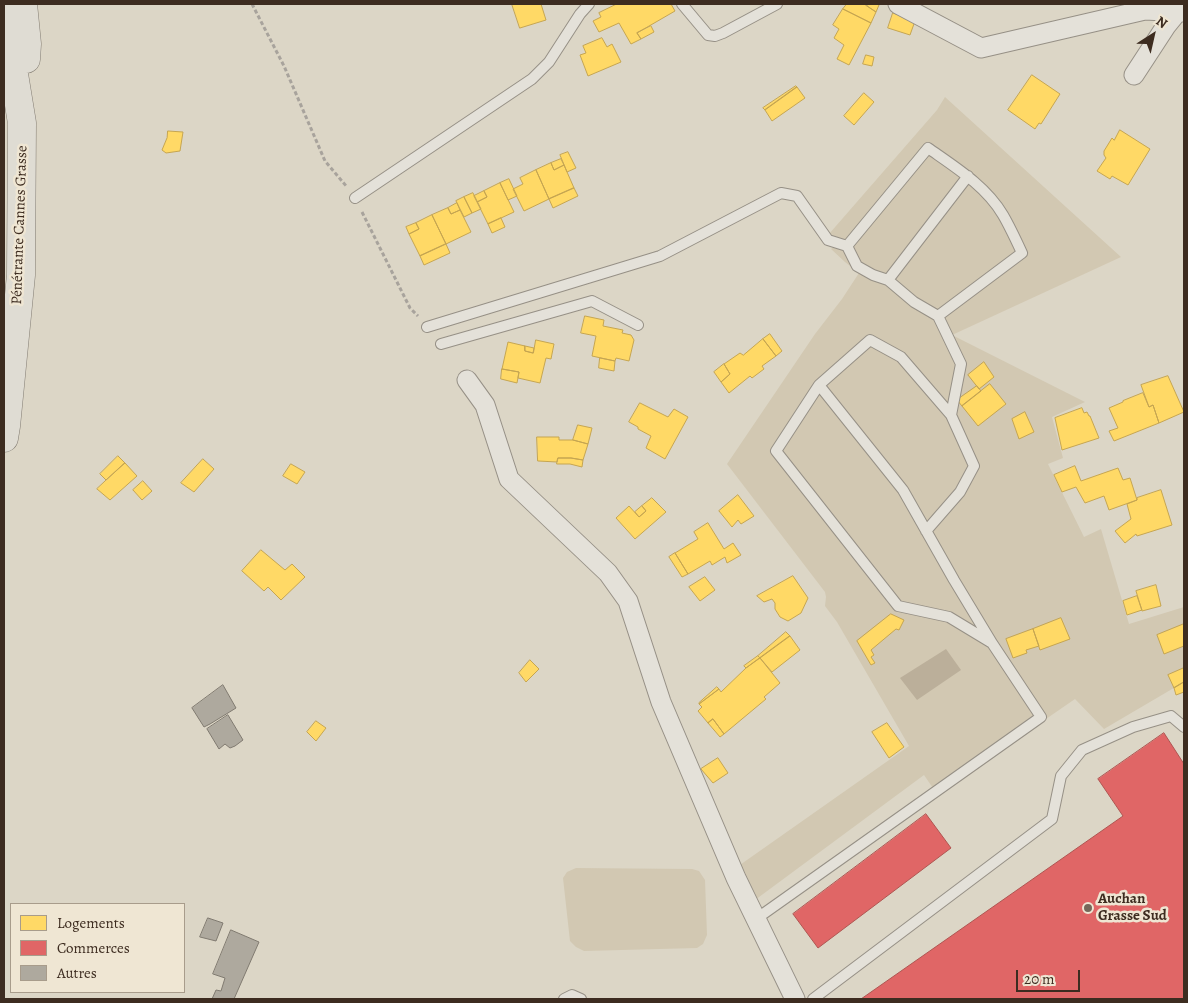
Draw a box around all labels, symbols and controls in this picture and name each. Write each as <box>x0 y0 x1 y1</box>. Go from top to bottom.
north arrow <box>1128 10 1178 60</box>
text: N <box>1152 12 1172 33</box>
street label: Pénétrante Cannes Grasse <box>8 145 32 305</box>
place label: Auchan Grasse Sud <box>1098 890 1167 925</box>
marker: Auchan Grasse Sud <box>1082 902 1094 914</box>
legend <box>10 903 185 993</box>
text: Logements <box>57 913 125 933</box>
text: Commerces <box>57 938 130 958</box>
scale bar <box>1018 960 1082 992</box>
text: Autres <box>57 963 97 983</box>
text: 20 m <box>1024 969 1055 989</box>

